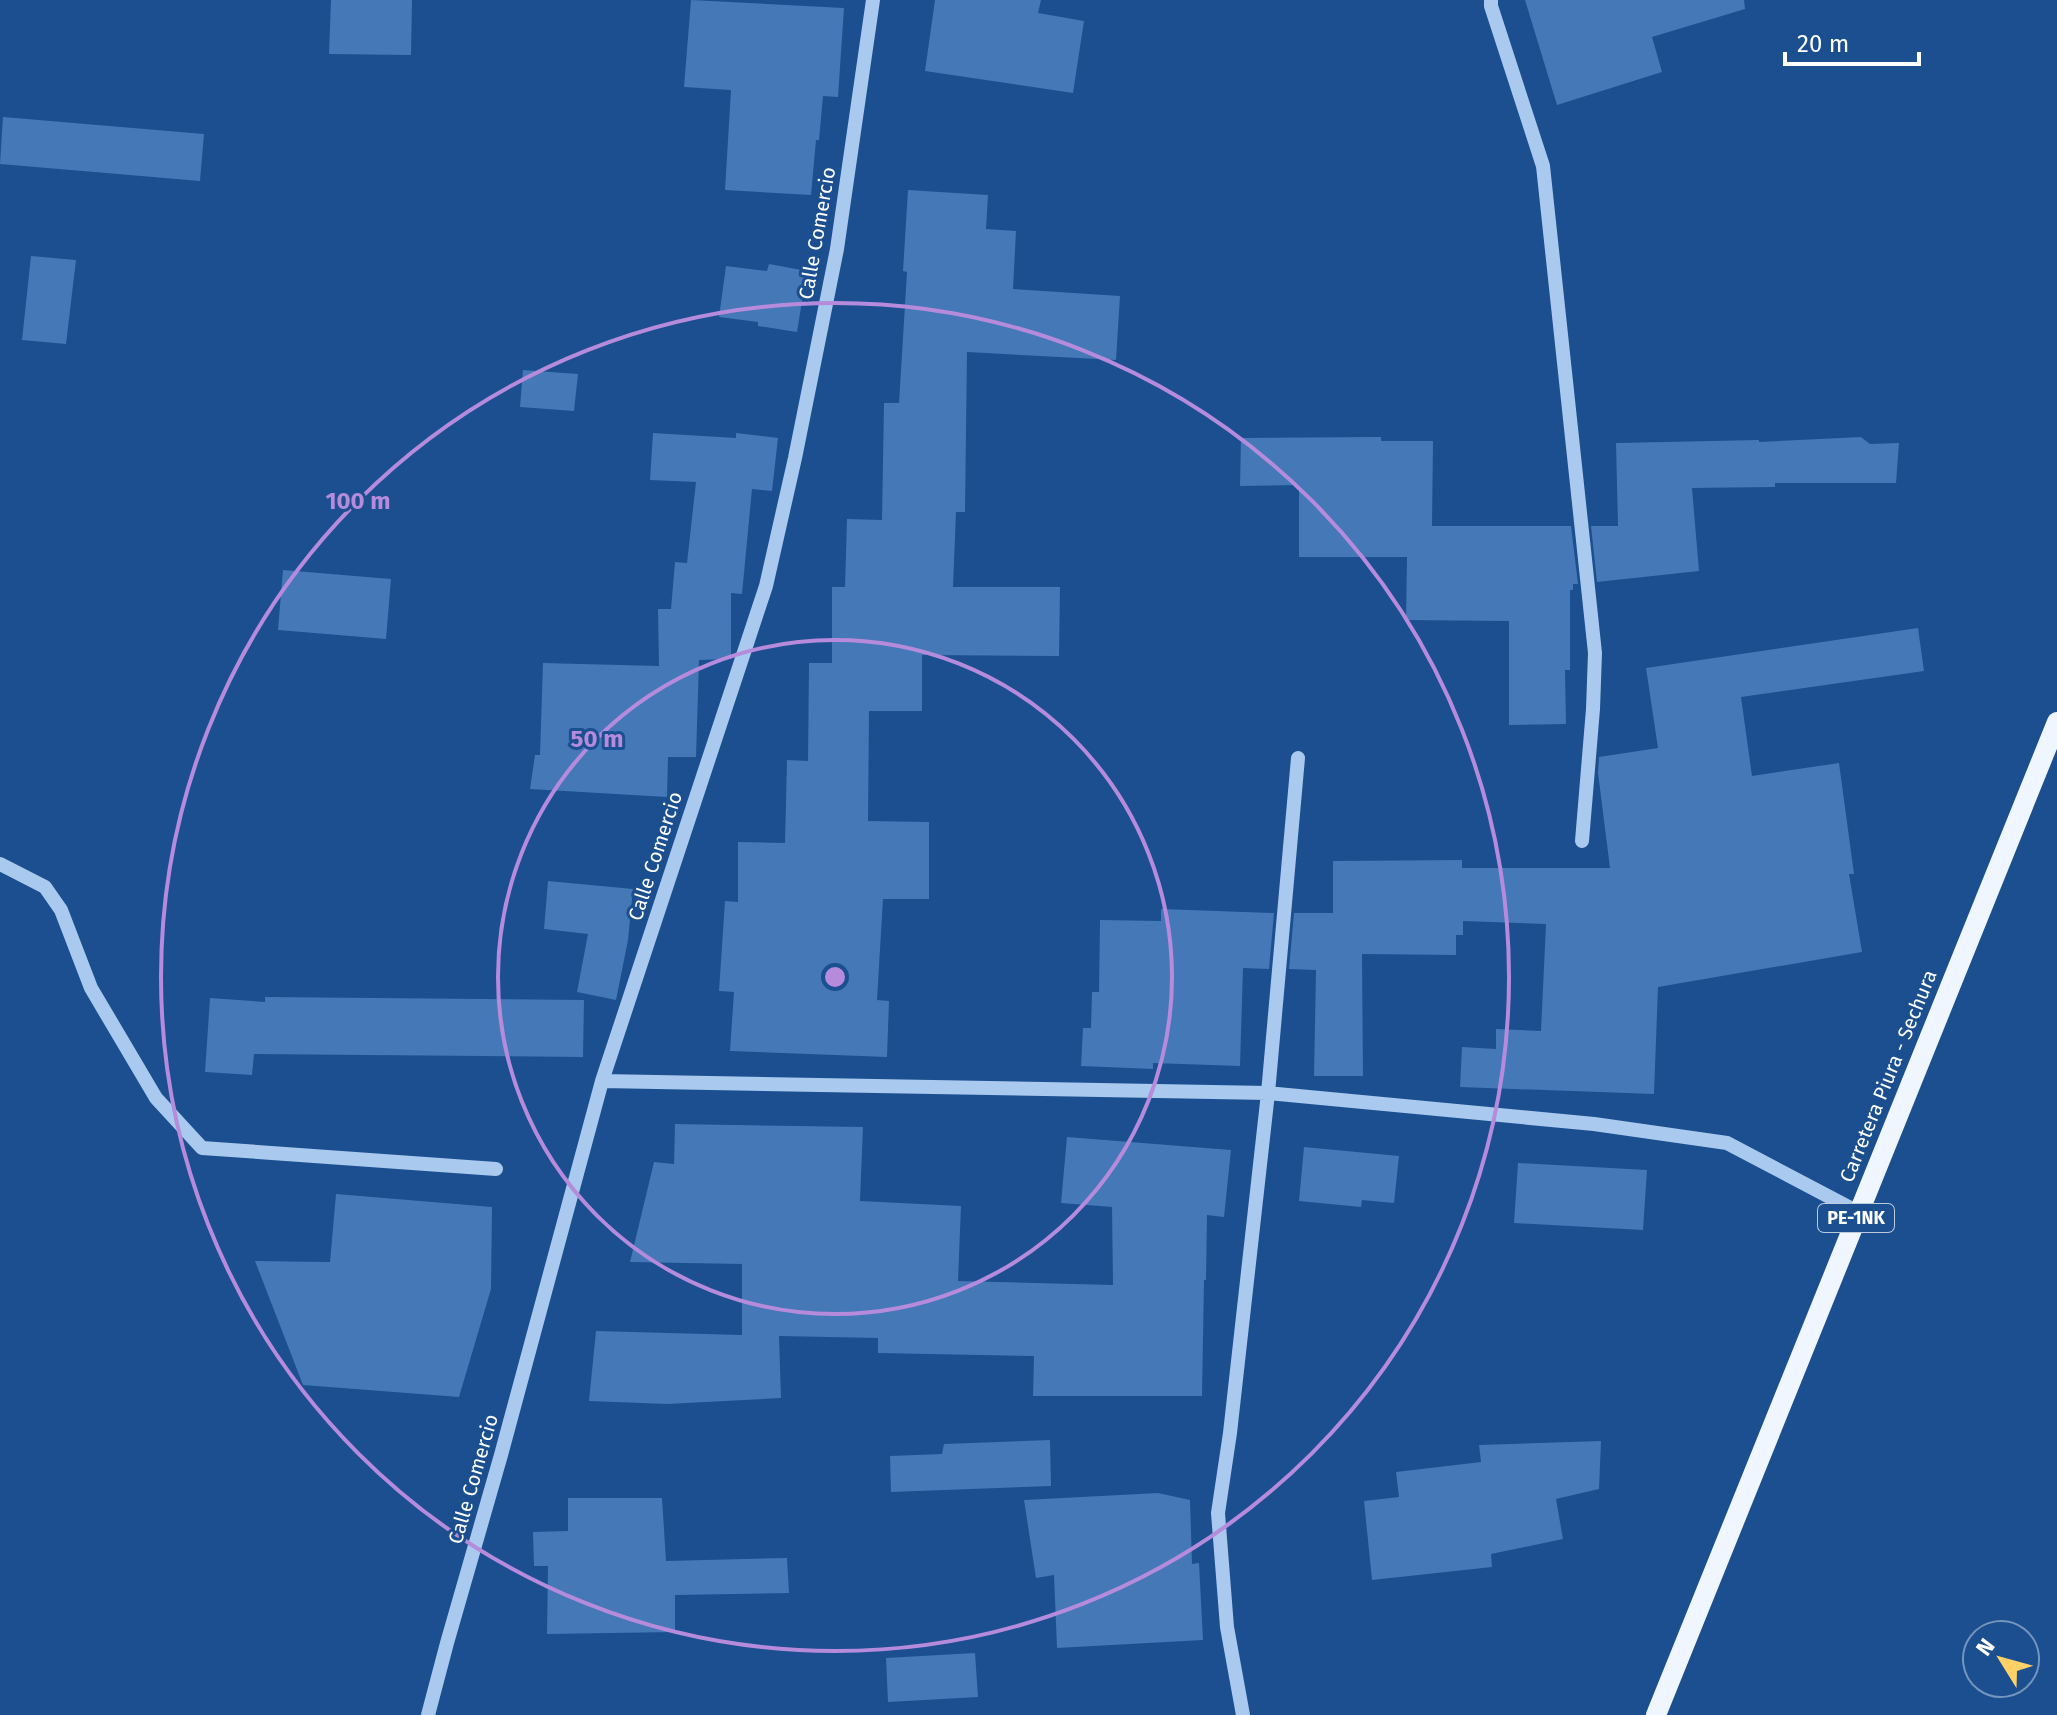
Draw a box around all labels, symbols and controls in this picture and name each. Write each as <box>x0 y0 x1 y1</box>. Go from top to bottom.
scale bar <box>1785 16 1919 66</box>
text: 20 m <box>1797 30 1849 58</box>
street label: Calle Comercio <box>794 165 840 301</box>
text: 100 m <box>325 487 391 515</box>
text: 50 m <box>571 725 623 753</box>
street label: Calle Comercio <box>623 789 687 923</box>
centre of rings <box>821 963 849 991</box>
street label: Carretera Piura - Sechura <box>1834 966 1942 1186</box>
road number: PE-1NK <box>1818 1204 1894 1232</box>
street label: Calle Comercio <box>443 1411 503 1547</box>
north arrow <box>1961 1619 2041 1699</box>
text: N <box>1970 1633 2001 1661</box>

